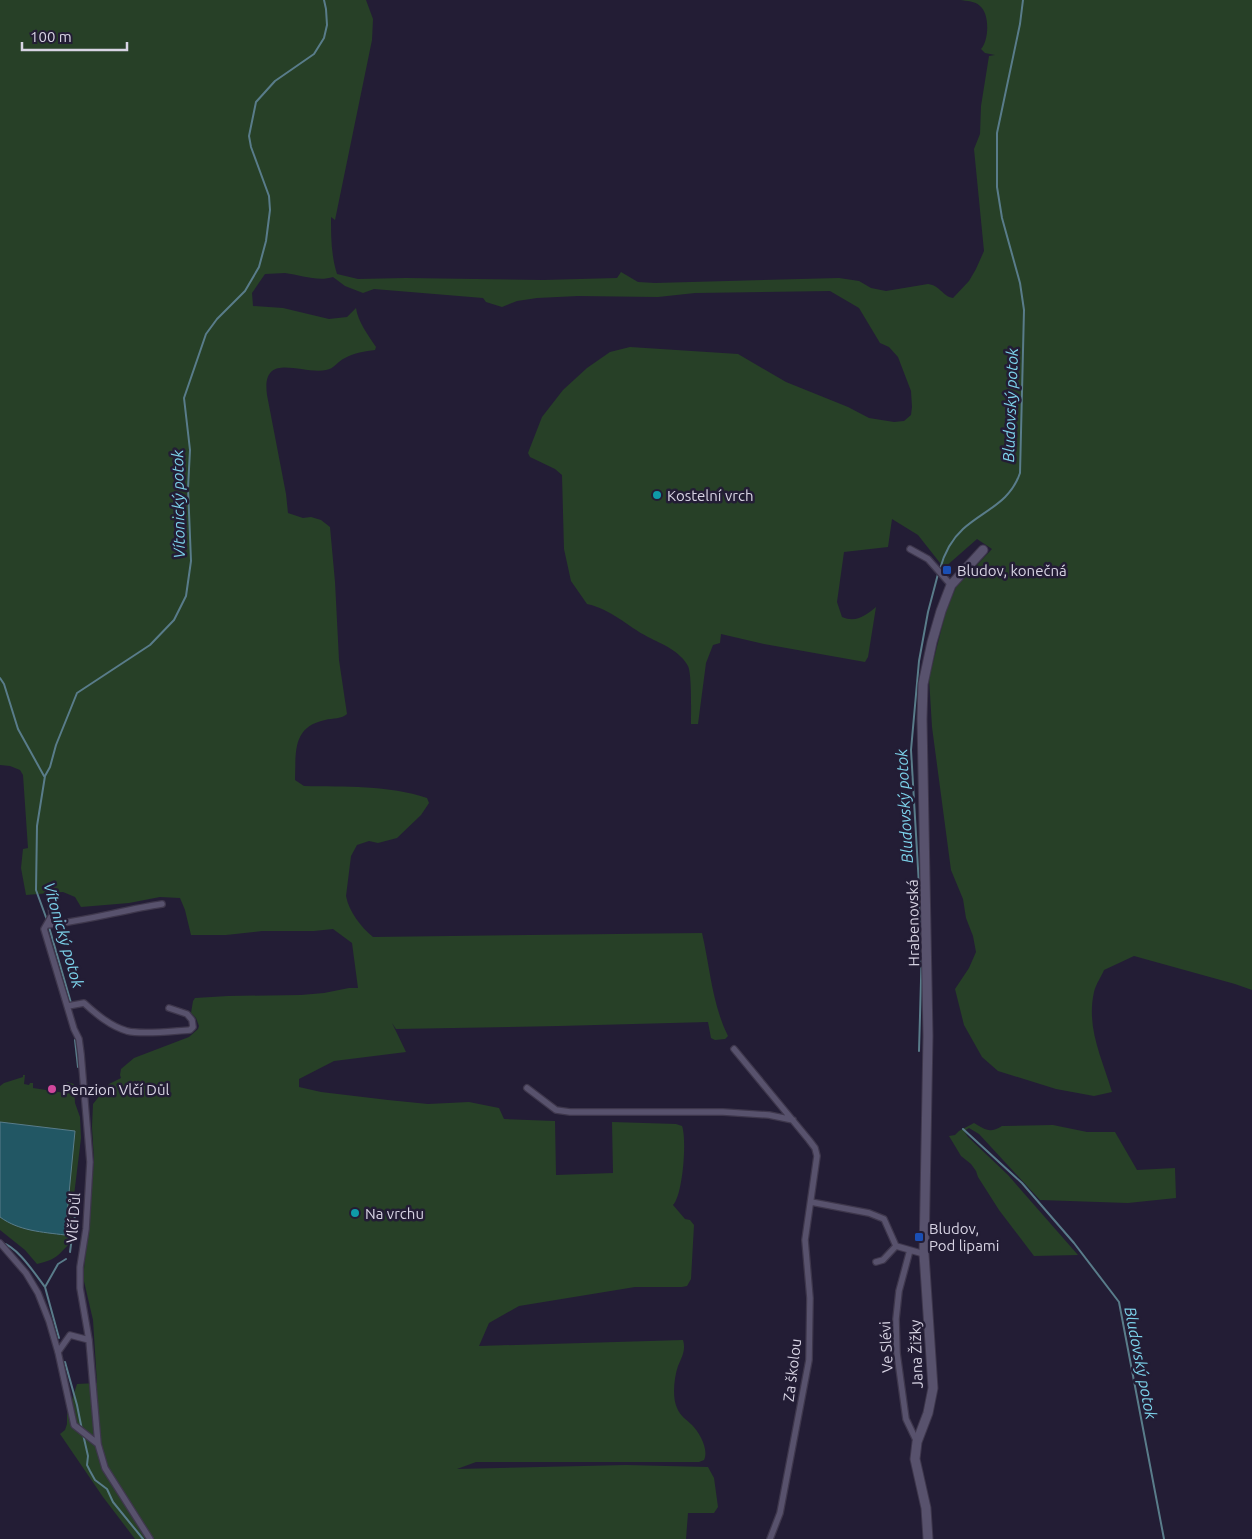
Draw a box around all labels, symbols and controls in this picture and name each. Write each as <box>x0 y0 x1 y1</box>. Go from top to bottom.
scale bar <box>22 20 128 52</box>
text: 100 m <box>30 28 72 45</box>
water label: Bludovský potok <box>999 347 1021 463</box>
water label: Vítonický potok <box>168 449 188 559</box>
place label: Kostelní vrch <box>667 487 753 504</box>
marker: Kostelní vrch <box>651 489 663 501</box>
place label: Bludov, konečná <box>957 562 1067 579</box>
marker: Bludov, konečná <box>941 564 953 576</box>
water label: Bludovský potok <box>892 748 916 864</box>
street label: Hrabenovská <box>904 879 922 967</box>
water label: Vítonický potok <box>40 880 88 991</box>
place label: Penzion Vlčí Důl <box>62 1081 170 1098</box>
marker: Penzion Vlčí Důl <box>46 1083 58 1095</box>
street label: Vlčí Důl <box>63 1192 83 1244</box>
place label: Na vrchu <box>365 1205 424 1222</box>
marker: Na vrchu <box>349 1207 361 1219</box>
place label: Bludov, Pod lipami <box>929 1220 999 1254</box>
marker: Bludov, Pod lipami <box>913 1231 925 1243</box>
water label: Bludovský potok <box>1121 1305 1161 1422</box>
street label: Jana Žižky <box>906 1319 926 1389</box>
street label: Ve Slévi <box>876 1321 896 1373</box>
street label: Za školou <box>780 1337 804 1403</box>

